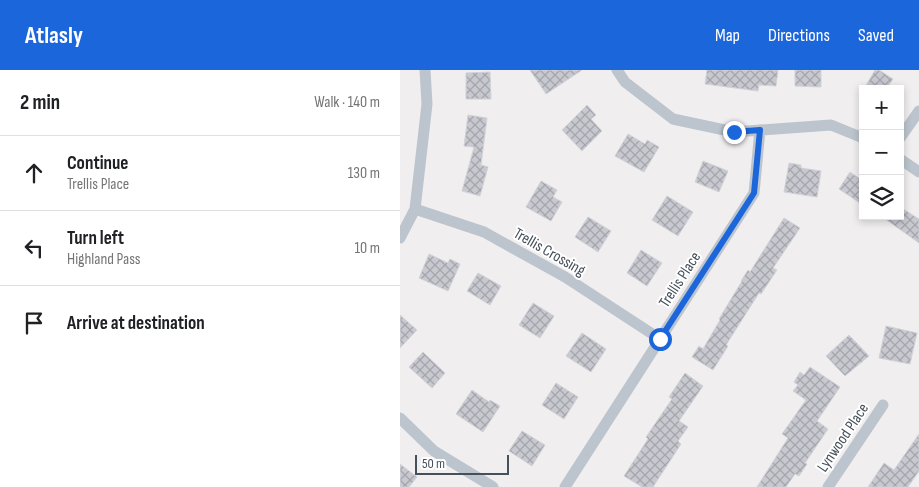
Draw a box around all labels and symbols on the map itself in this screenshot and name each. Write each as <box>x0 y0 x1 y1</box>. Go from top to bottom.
route end <box>723 121 746 144</box>
street label: Trellis Crossing <box>510 224 589 280</box>
street label: Trellis Place <box>655 249 705 311</box>
route start <box>649 328 672 351</box>
street label: Lynwood Place <box>813 400 873 476</box>
scale bar <box>415 452 509 475</box>

